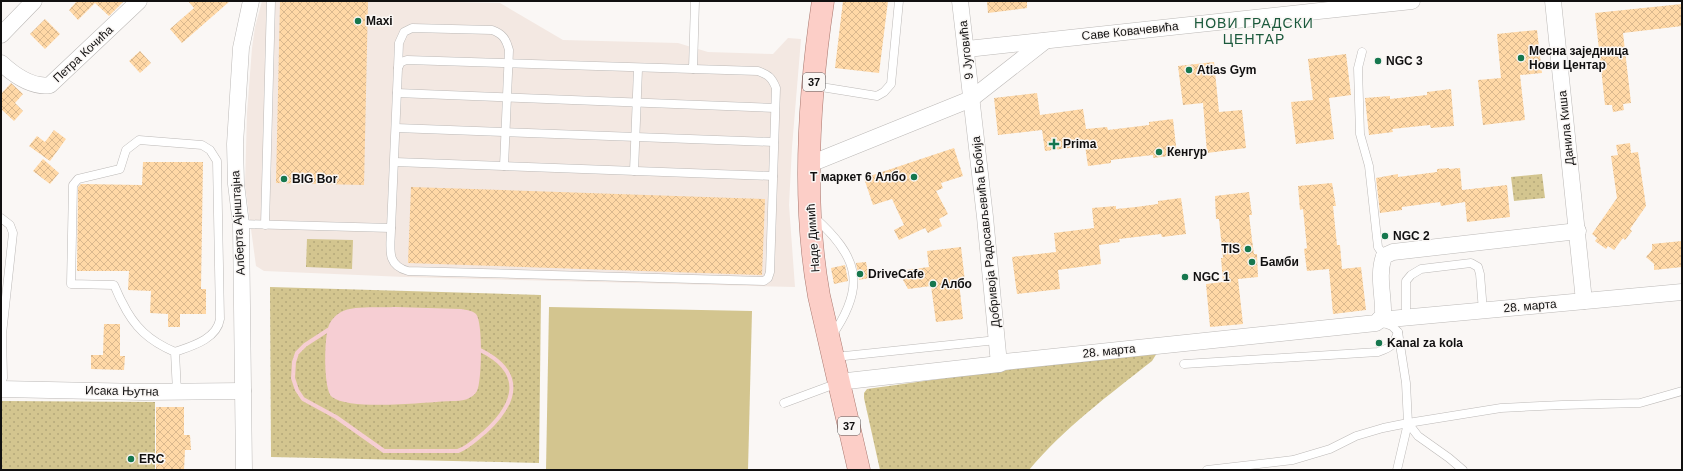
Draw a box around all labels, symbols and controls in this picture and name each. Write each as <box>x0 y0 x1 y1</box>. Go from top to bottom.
place label: Maxi <box>366 14 393 28</box>
district label: НОВИ ГРАДСКИ ЦЕНТАР <box>1194 15 1314 47</box>
marker: Maxi <box>353 16 363 26</box>
street label: Саве Ковачевића <box>1081 19 1179 43</box>
street label: 9 Југовића <box>956 20 976 80</box>
street label: Петра Кочића <box>50 22 116 85</box>
place label: Месна заједница Нови Центар <box>1529 44 1629 72</box>
marker: Месна заједница Нови Центар <box>1516 53 1526 63</box>
place label: NGC 3 <box>1386 54 1423 68</box>
marker: NGC 3 <box>1373 56 1383 66</box>
place label: Atlas Gym <box>1197 63 1256 77</box>
marker: Atlas Gym <box>1184 65 1194 75</box>
road number: 37 <box>803 73 825 91</box>
street label: Данила Киша <box>1555 90 1577 166</box>
street label: Добривоја Радосављевића Бобија <box>969 135 1003 328</box>
place label: Prima <box>1063 137 1097 151</box>
marker: Prima <box>1048 138 1060 150</box>
place label: Кенгур <box>1167 145 1207 159</box>
marker: Кенгур <box>1154 147 1164 157</box>
street label: Алберта Ајнштајна <box>228 170 248 276</box>
place label: Т маркет 6 Албо <box>810 170 906 184</box>
place label: BIG Bor <box>292 172 338 186</box>
marker: Т маркет 6 Албо <box>909 172 919 182</box>
marker: BIG Bor <box>279 174 289 184</box>
street label: Наде Димић <box>804 203 822 273</box>
place label: NGC 2 <box>1393 229 1430 243</box>
marker: NGC 2 <box>1380 231 1390 241</box>
place label: TIS <box>1221 242 1240 256</box>
marker: TIS <box>1243 244 1253 254</box>
place label: Бамби <box>1260 255 1299 269</box>
marker: Бамби <box>1247 257 1257 267</box>
place label: DriveCafe <box>868 267 924 281</box>
marker: DriveCafe <box>855 269 865 279</box>
place label: NGC 1 <box>1193 270 1230 284</box>
marker: NGC 1 <box>1180 272 1190 282</box>
place label: Албо <box>941 277 972 291</box>
marker: Албо <box>928 279 938 289</box>
street label: 28. марта <box>1503 297 1558 315</box>
place label: Kanal za kola <box>1387 336 1463 350</box>
marker: Kanal za kola <box>1374 338 1384 348</box>
street label: 28. марта <box>1082 341 1137 361</box>
street label: Исака Њутна <box>85 383 159 399</box>
road number: 37 <box>838 417 860 435</box>
place label: ERC <box>139 452 165 466</box>
marker: ERC <box>126 454 136 464</box>

